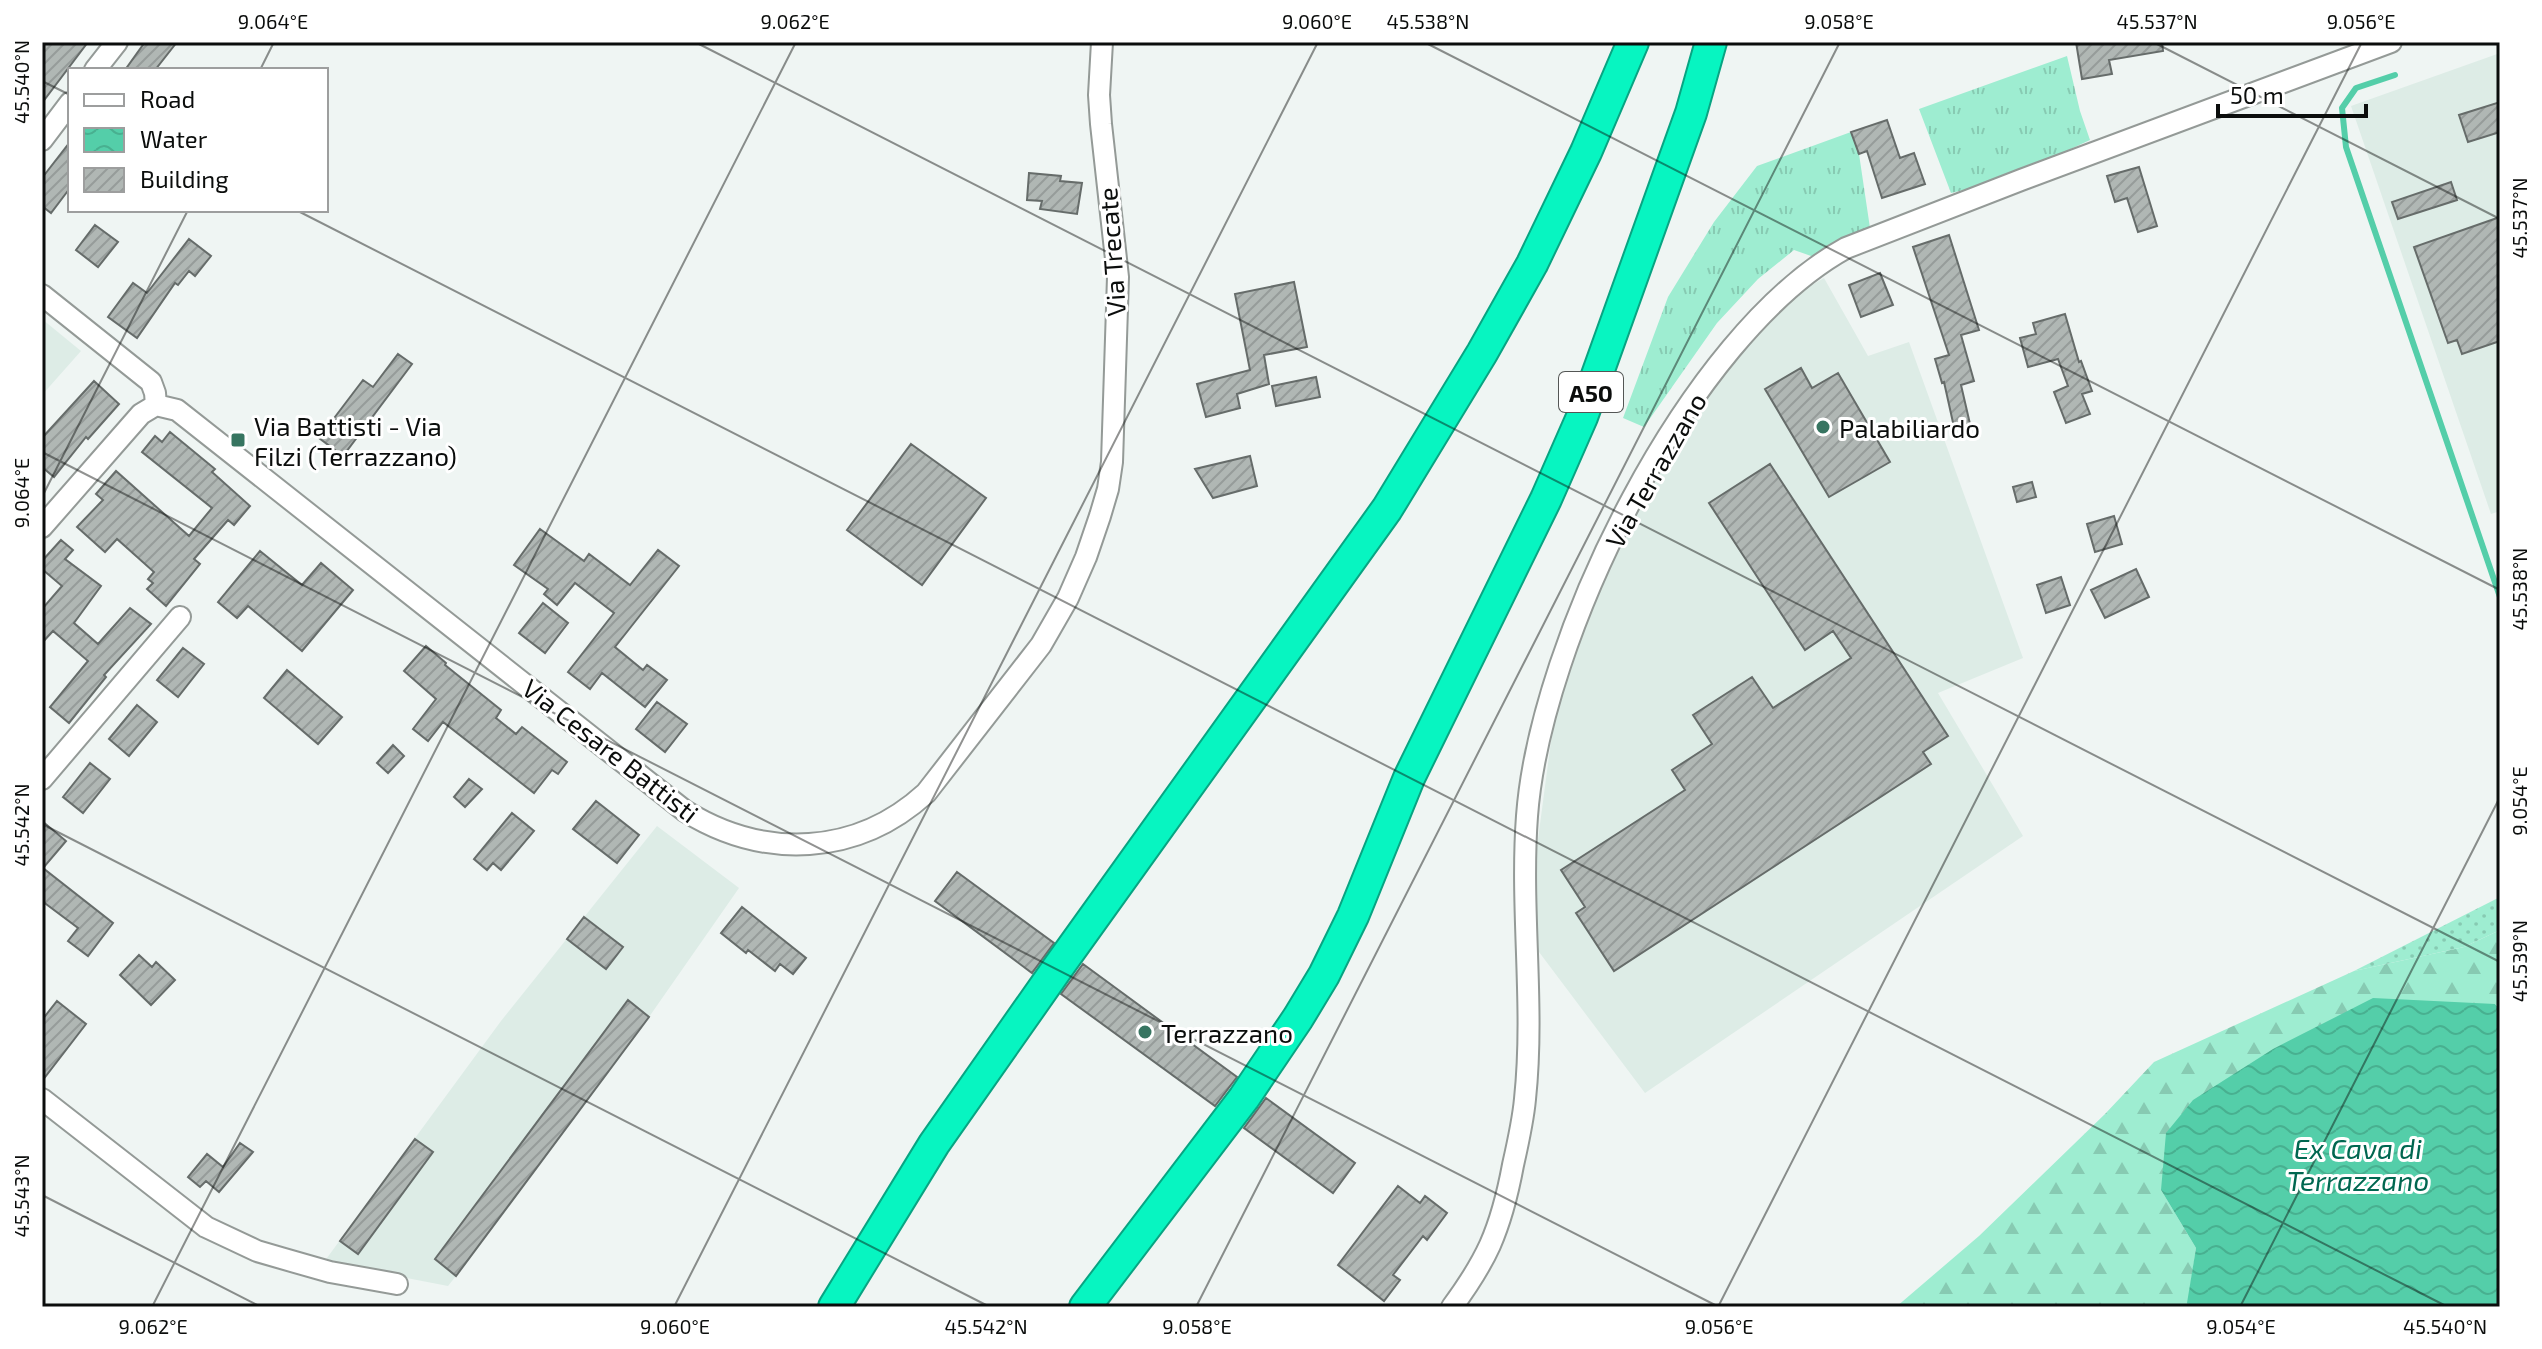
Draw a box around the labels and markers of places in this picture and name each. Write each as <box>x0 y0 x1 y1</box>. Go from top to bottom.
place label: Via Battisti - Via Filzi (Terrazzano) <box>254 410 457 471</box>
place label: Palabiliardo <box>1839 412 1980 443</box>
marker: Palabiliardo <box>1814 418 1832 436</box>
marker: Via Battisti - Via Filzi (Terrazzano) <box>229 431 247 449</box>
place label: Terrazzano <box>1161 1017 1293 1048</box>
marker: Terrazzano <box>1136 1023 1154 1041</box>

